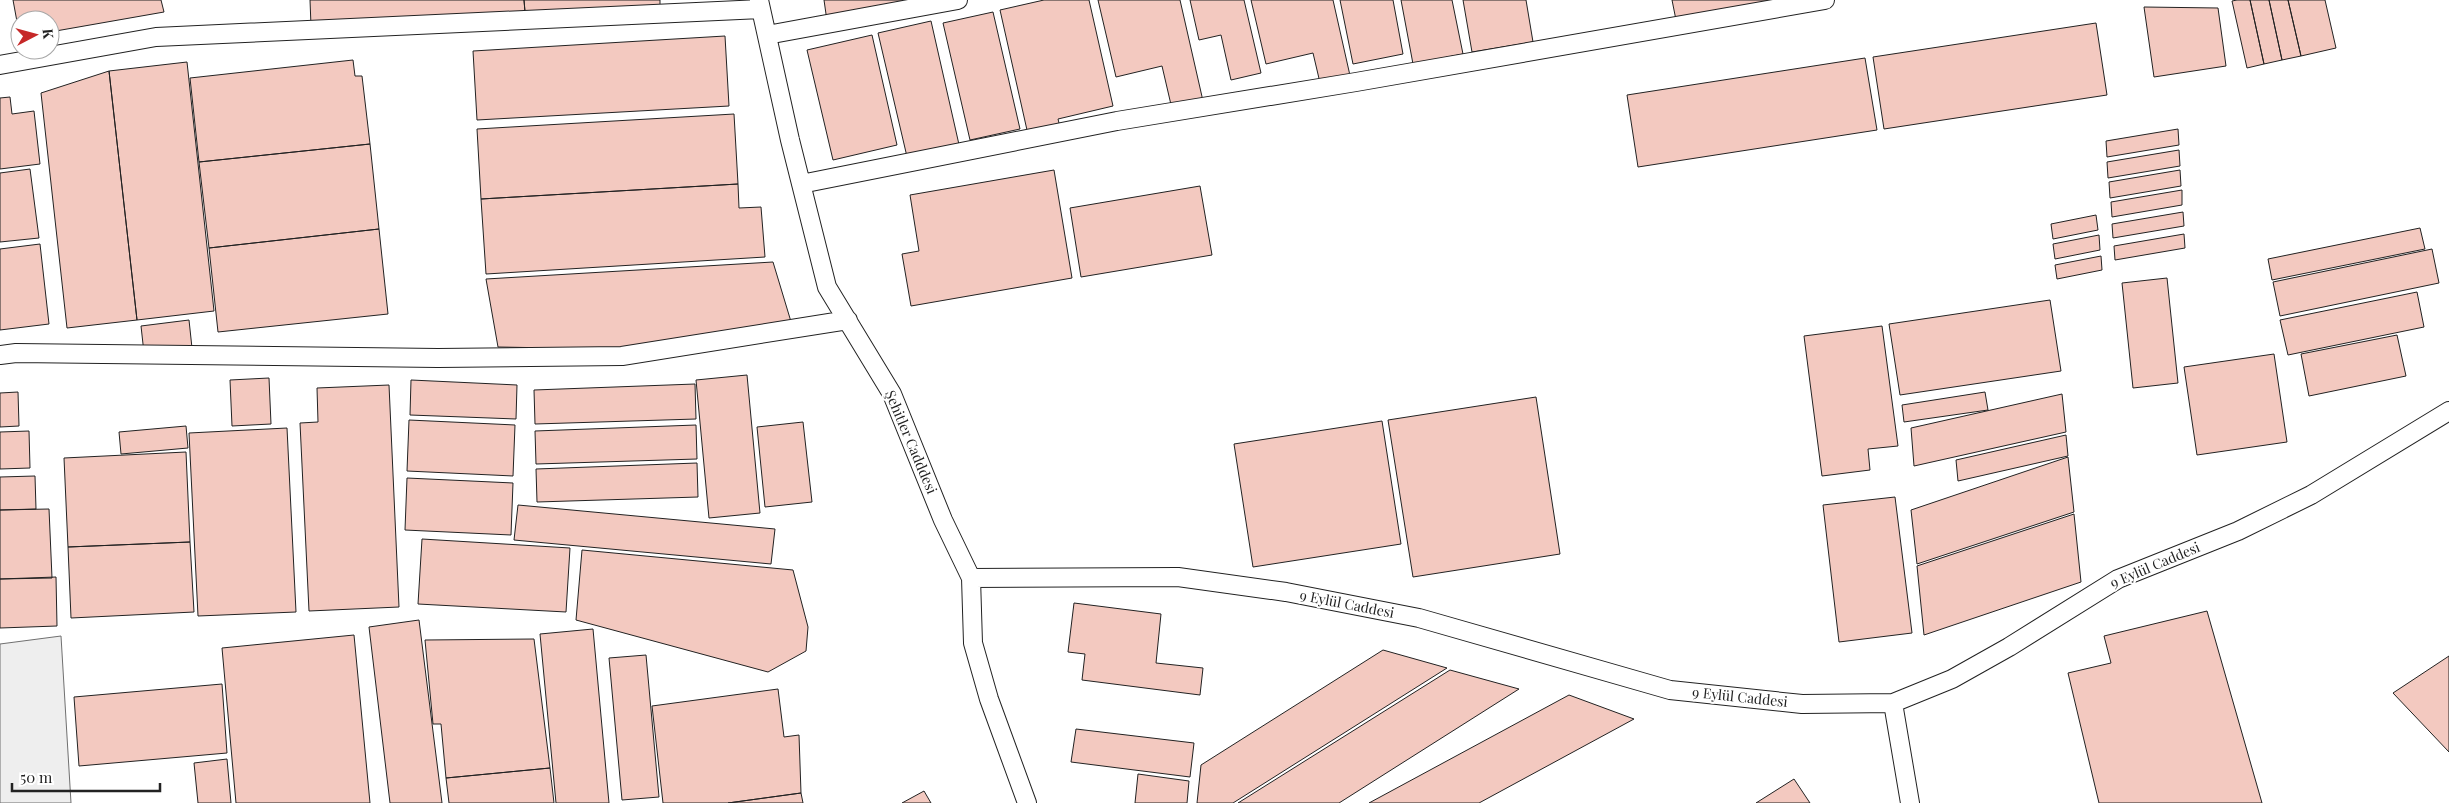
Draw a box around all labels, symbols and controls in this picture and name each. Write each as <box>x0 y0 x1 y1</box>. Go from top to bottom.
north arrow <box>10 10 60 60</box>
text: K <box>38 28 59 41</box>
street label: Şehitler Cadddesi <box>881 387 942 496</box>
street label: 9 Eylül Caddesi <box>2107 537 2203 592</box>
street label: 9 Eylül Caddesi <box>1298 585 1396 622</box>
street label: 9 Eylül Caddesi <box>1691 682 1789 711</box>
scale bar <box>12 760 160 792</box>
text: 50 m <box>20 767 53 787</box>

